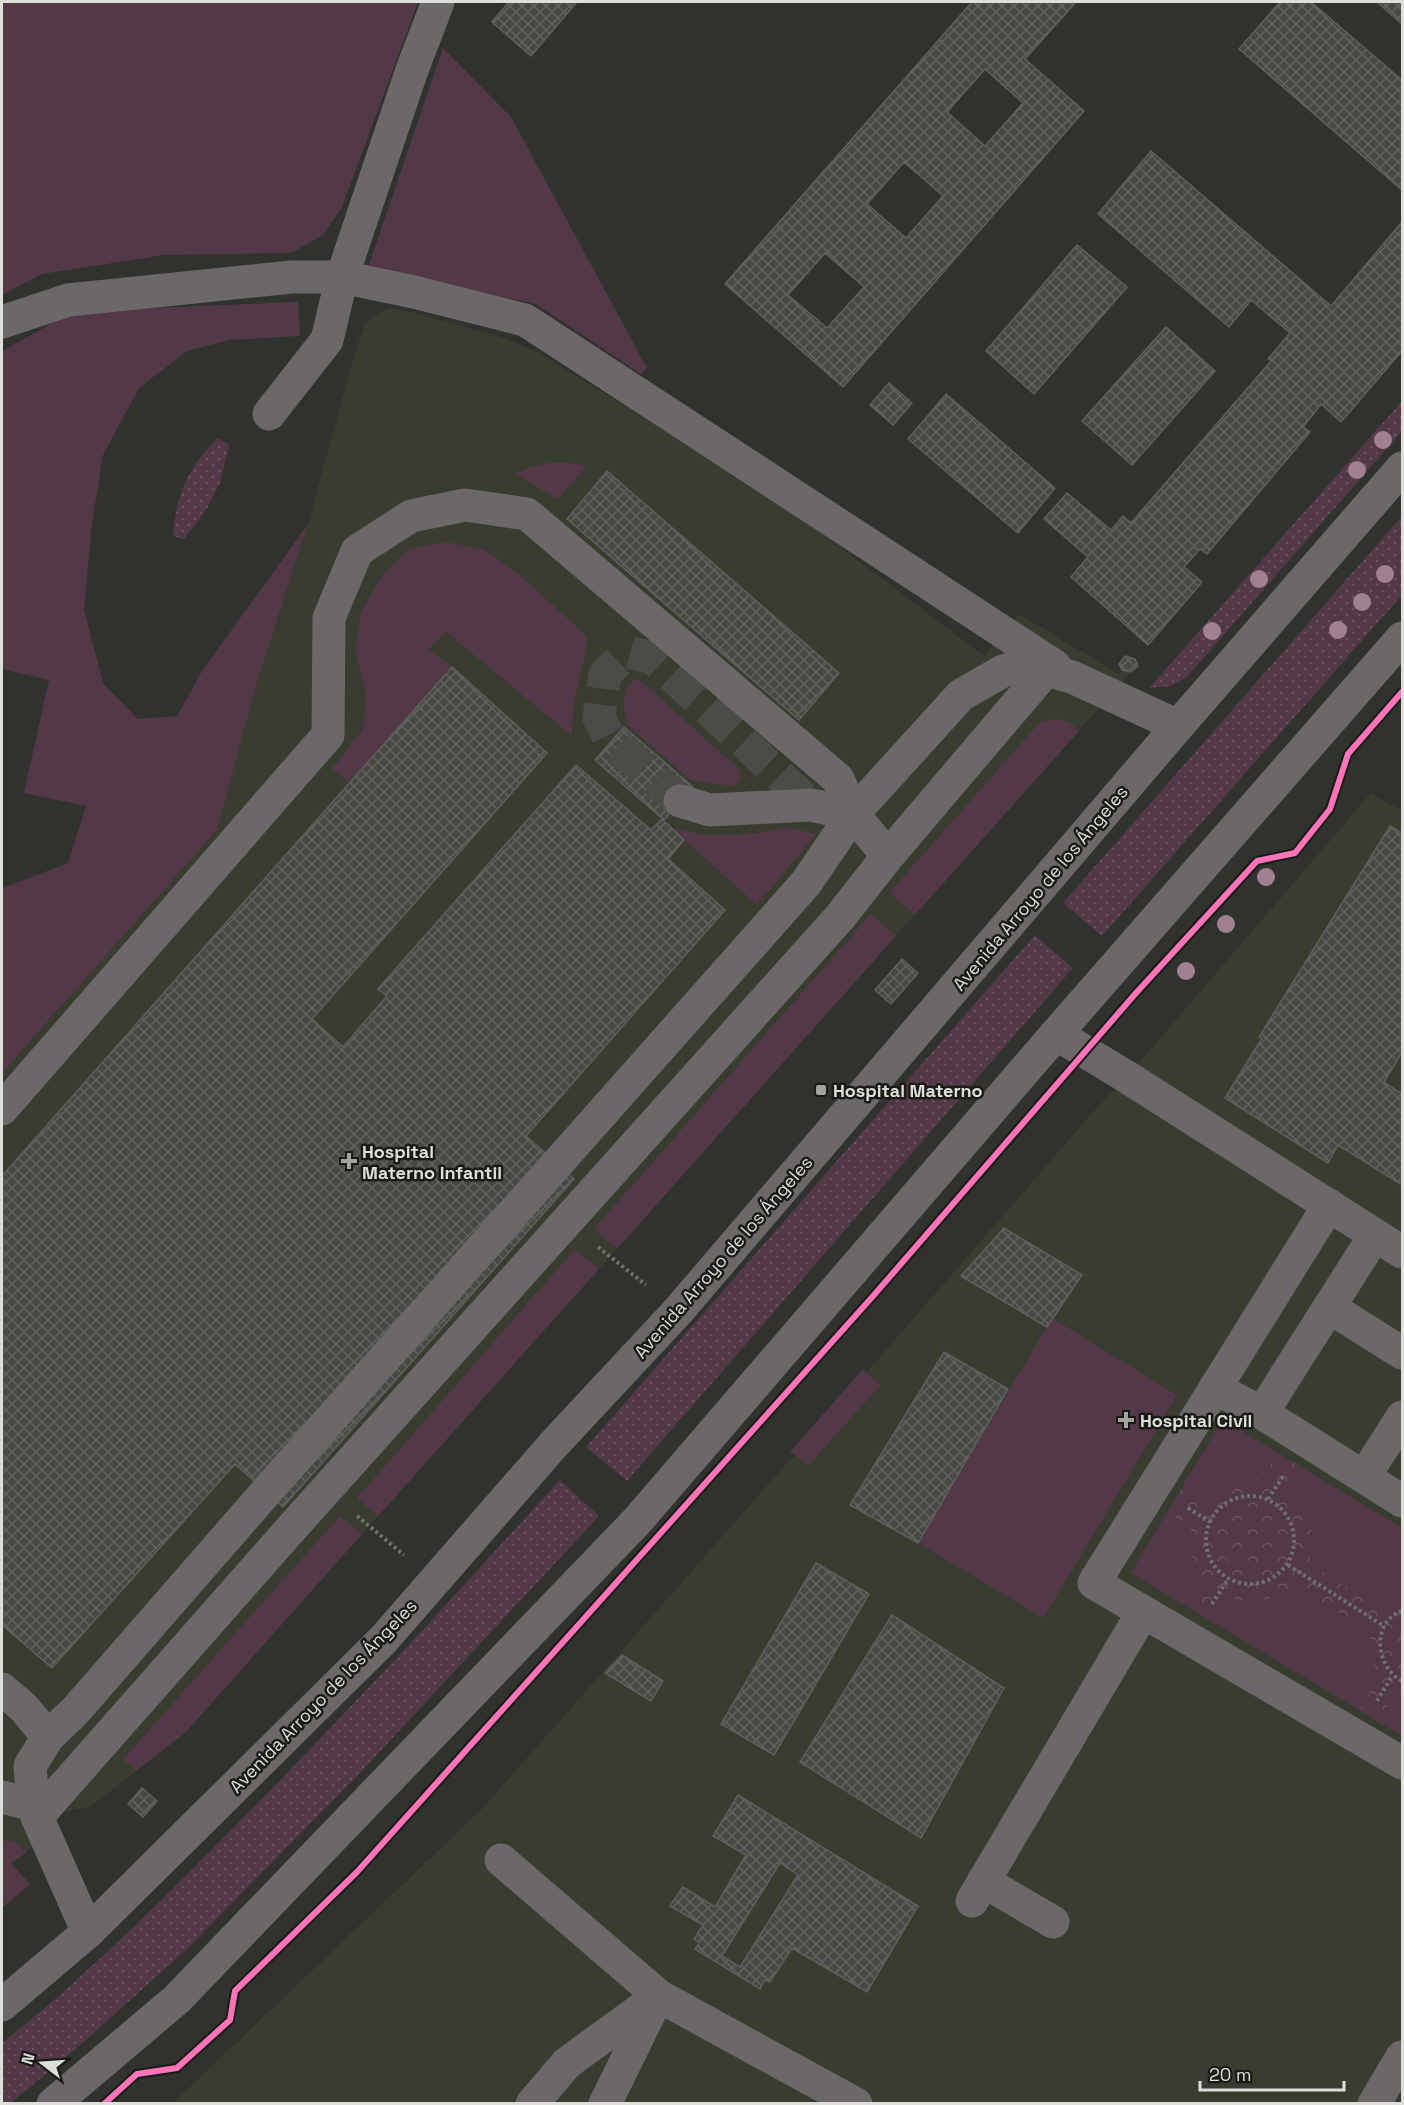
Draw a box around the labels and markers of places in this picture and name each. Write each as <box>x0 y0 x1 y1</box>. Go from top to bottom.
place label: Hospital Materno <box>833 1079 983 1102</box>
marker: Hospital Materno <box>814 1083 828 1097</box>
place label: Hospital Materno Infantil <box>362 1140 502 1184</box>
marker: Hospital Materno Infantil <box>340 1152 358 1170</box>
place label: Hospital Civil <box>1140 1409 1252 1432</box>
marker: Hospital Civil <box>1117 1411 1135 1429</box>

